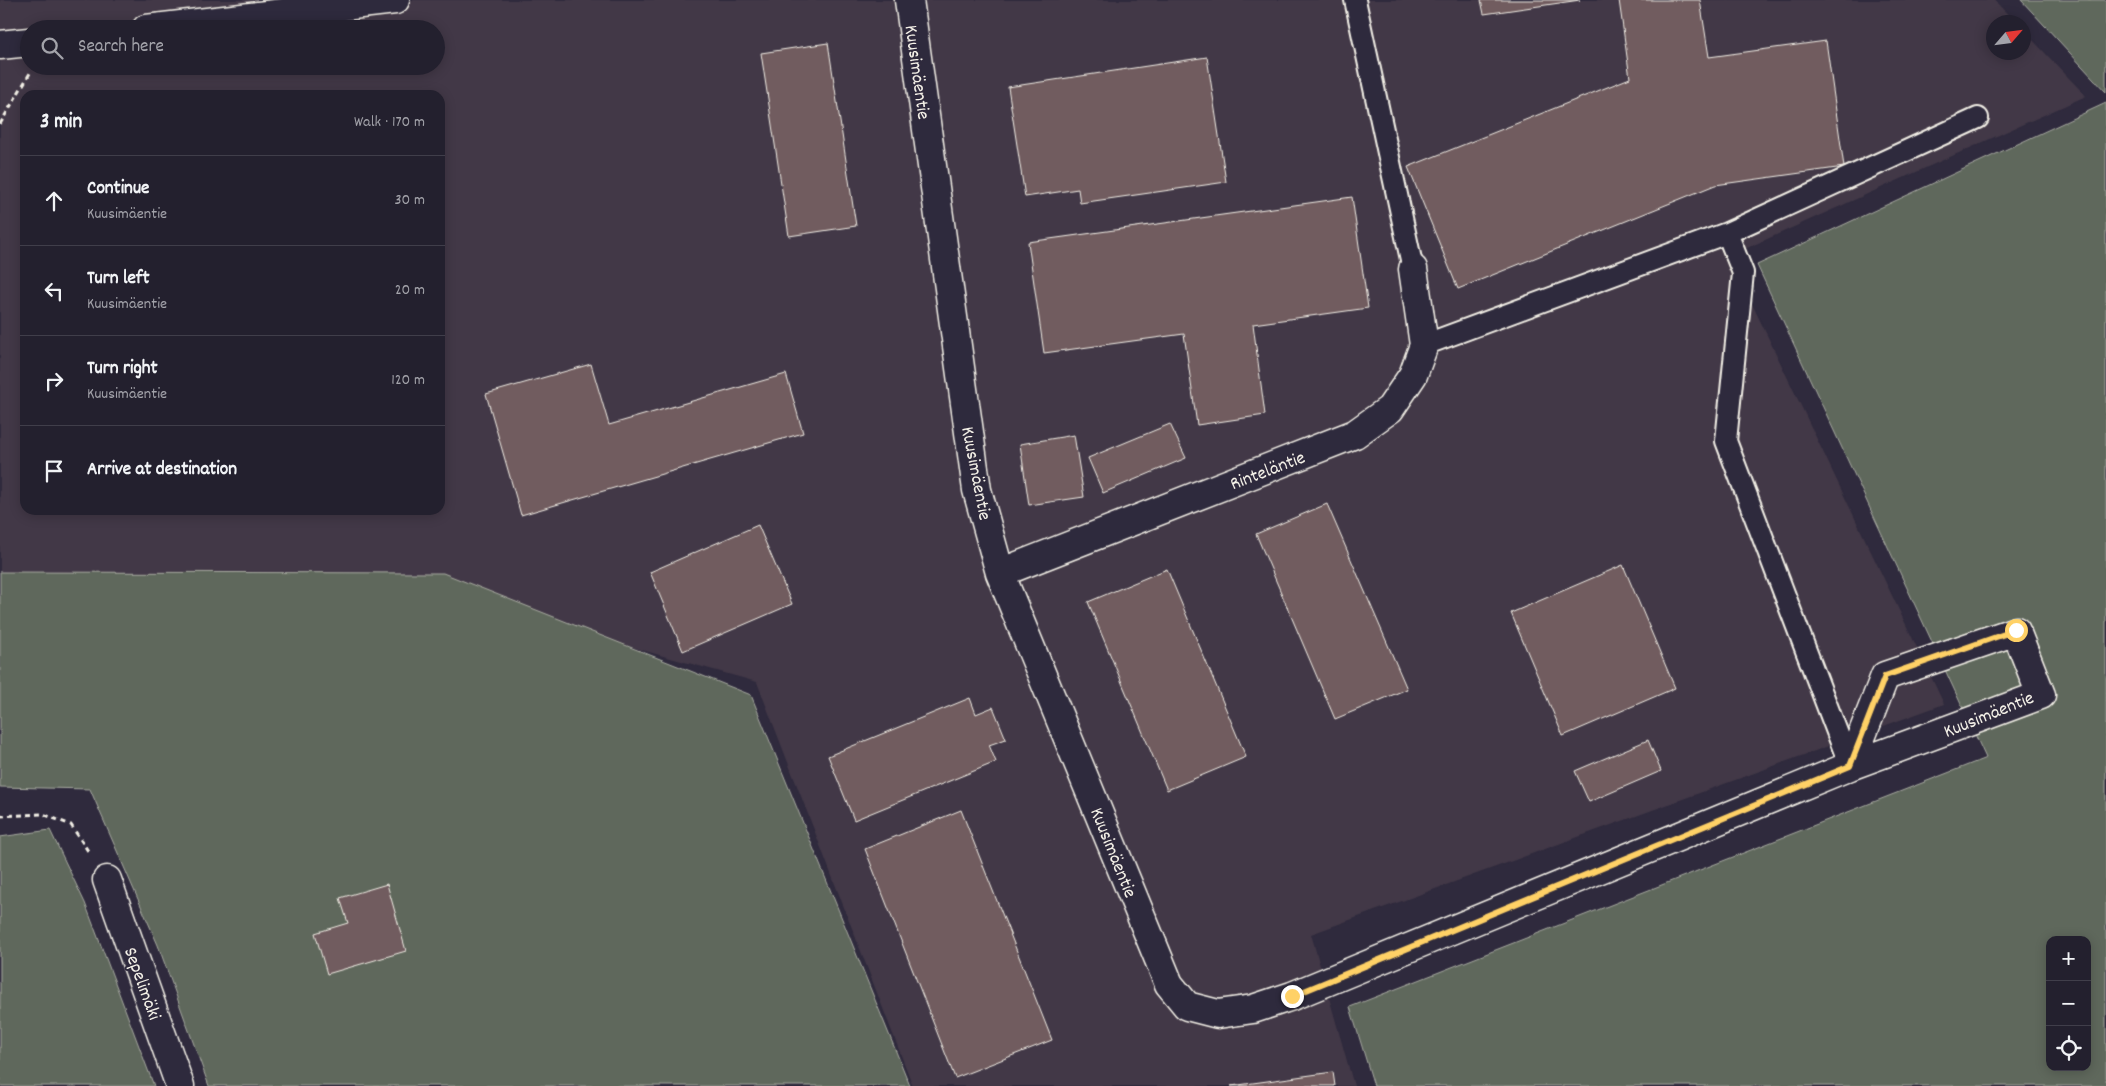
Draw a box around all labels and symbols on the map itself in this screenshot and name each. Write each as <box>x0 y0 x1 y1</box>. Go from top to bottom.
north arrow <box>1986 15 2031 60</box>
street label: Kuusimäentie <box>896 23 936 121</box>
street label: Kuusimäentie <box>952 424 997 523</box>
street label: Rinteläntie <box>1227 446 1310 499</box>
route start <box>2005 619 2028 642</box>
street label: Kuusimäentie <box>1940 686 2038 747</box>
street label: Kuusimäentie <box>1081 804 1142 902</box>
street label: Sepelimäki <box>115 944 167 1025</box>
route end <box>1281 985 1304 1008</box>

